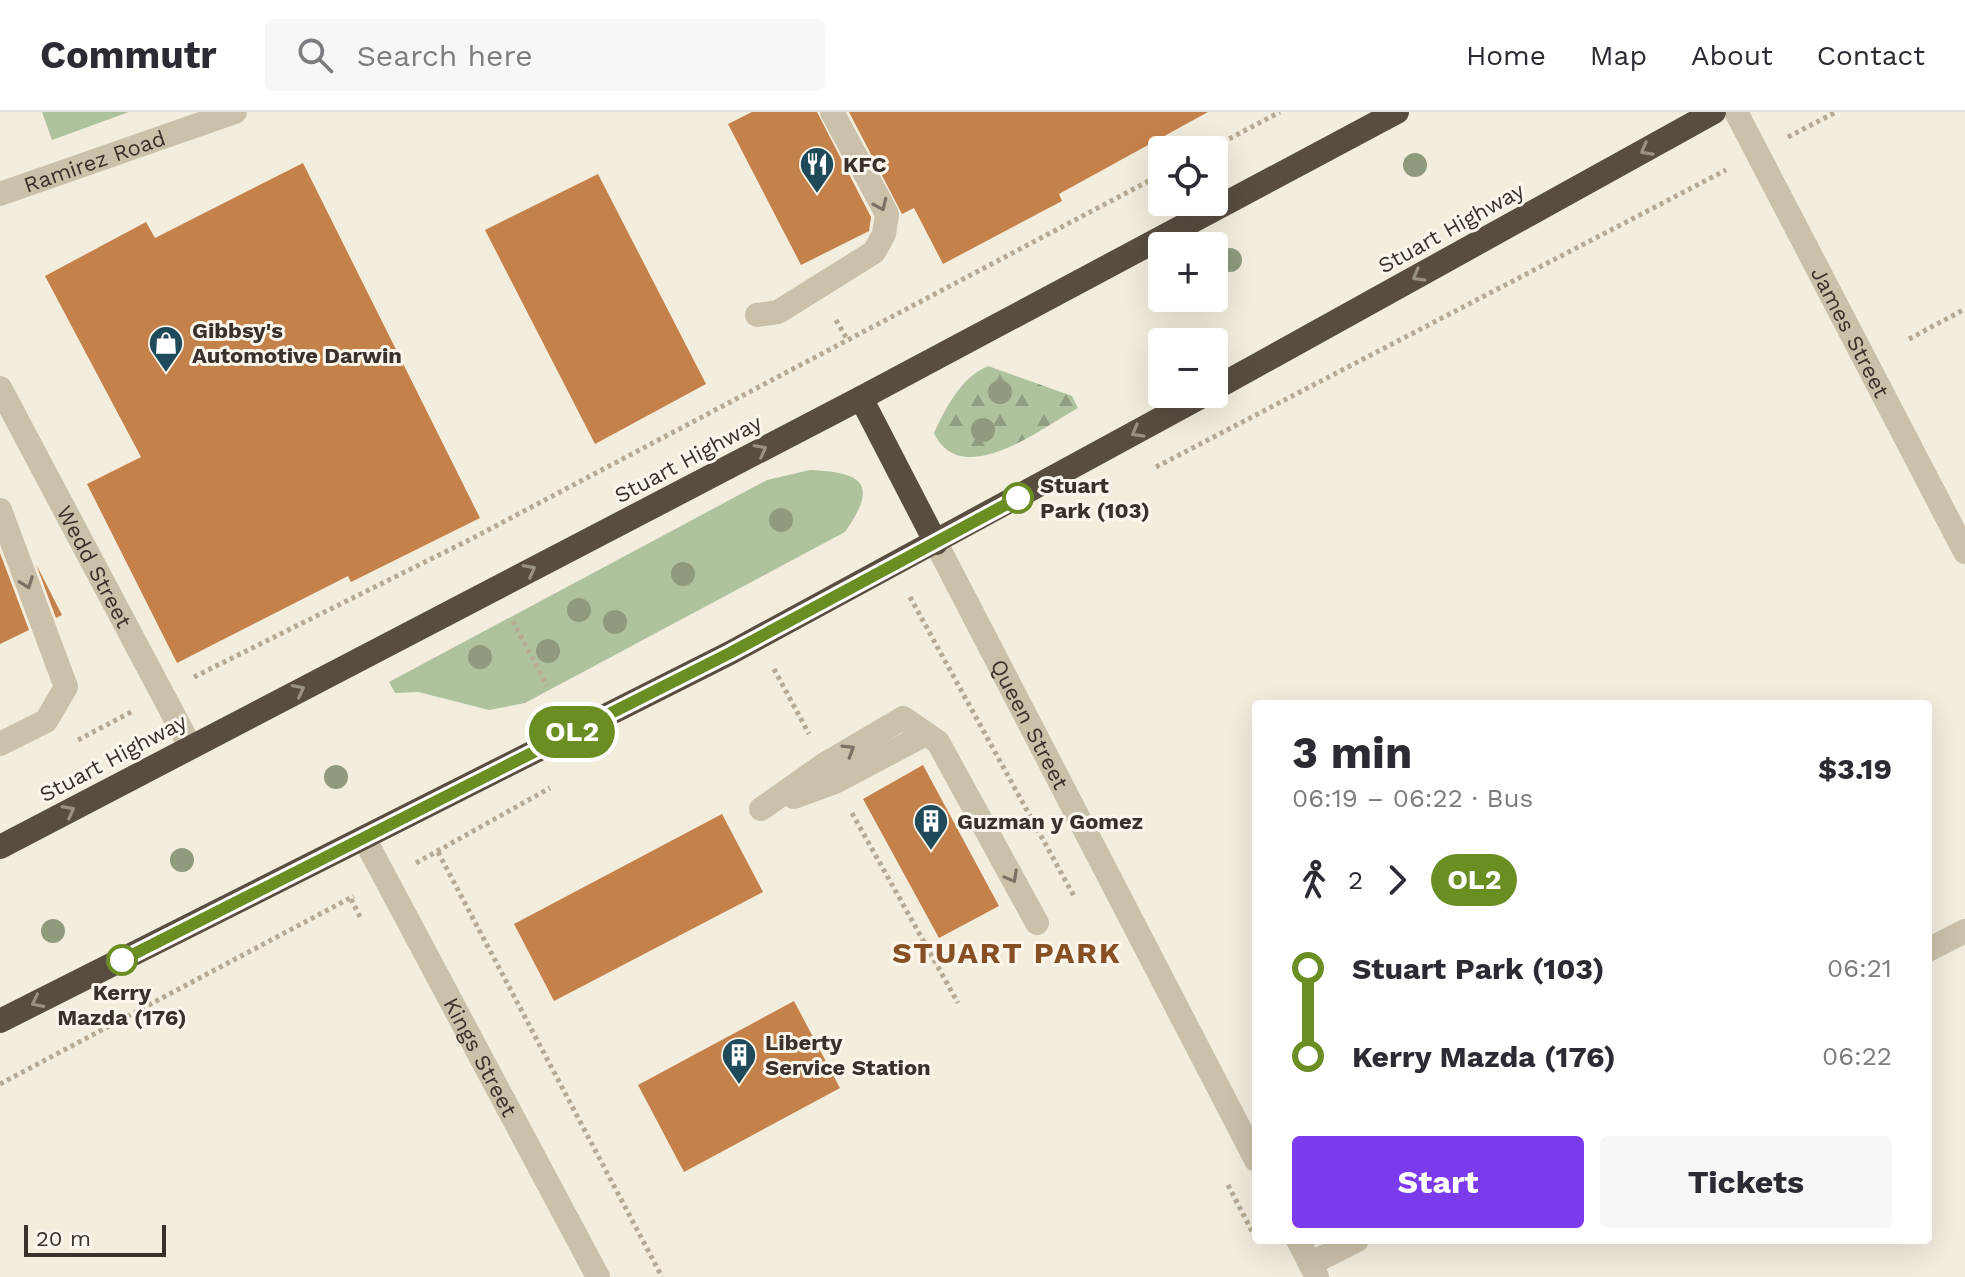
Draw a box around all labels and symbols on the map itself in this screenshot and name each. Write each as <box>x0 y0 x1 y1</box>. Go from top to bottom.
street label: Ramirez Road <box>20 125 169 197</box>
one-way arrow <box>1640 140 1655 156</box>
restaurant icon: KFC <box>798 145 836 195</box>
place label: KFC <box>843 152 887 177</box>
street label: Stuart Highway <box>1374 177 1529 278</box>
one-way arrow <box>872 197 888 212</box>
street label: James Street <box>1806 263 1895 401</box>
one-way arrow <box>1413 266 1427 282</box>
place label: Gibbsy's Automotive Darwin <box>192 318 402 368</box>
shop icon: Gibbsy's Automotive Darwin <box>147 324 185 374</box>
street label: Stuart Highway <box>610 409 766 508</box>
one-way arrow <box>1132 422 1146 438</box>
one-way arrow <box>752 445 767 460</box>
place label: Stuart Park (103) <box>1040 473 1150 523</box>
marker: Stuart Park (103) <box>1003 483 1033 513</box>
street label: Wedd Street <box>52 501 137 632</box>
one-way arrow <box>522 565 536 580</box>
one-way arrow <box>17 575 34 589</box>
street label: Queen Street <box>986 655 1074 793</box>
one-way arrow <box>291 684 306 700</box>
line badge: OL2 <box>526 706 618 758</box>
street label: Stuart Highway <box>35 708 191 807</box>
one-way arrow <box>840 744 855 760</box>
building icon: Guzman y Gomez <box>912 802 950 852</box>
one-way arrow <box>61 805 75 820</box>
place label: Guzman y Gomez <box>957 809 1143 834</box>
one-way arrow <box>1003 869 1018 883</box>
district label: STUART PARK <box>892 935 1122 970</box>
marker: Kerry Mazda (176) <box>107 945 137 975</box>
place label: Kerry Mazda (176) <box>57 980 187 1030</box>
one-way arrow <box>30 993 45 1008</box>
street label: Kings Street <box>439 993 522 1121</box>
place label: Liberty Service Station <box>765 1030 931 1080</box>
building icon: Liberty Service Station <box>720 1036 758 1086</box>
scale bar <box>24 1221 166 1257</box>

